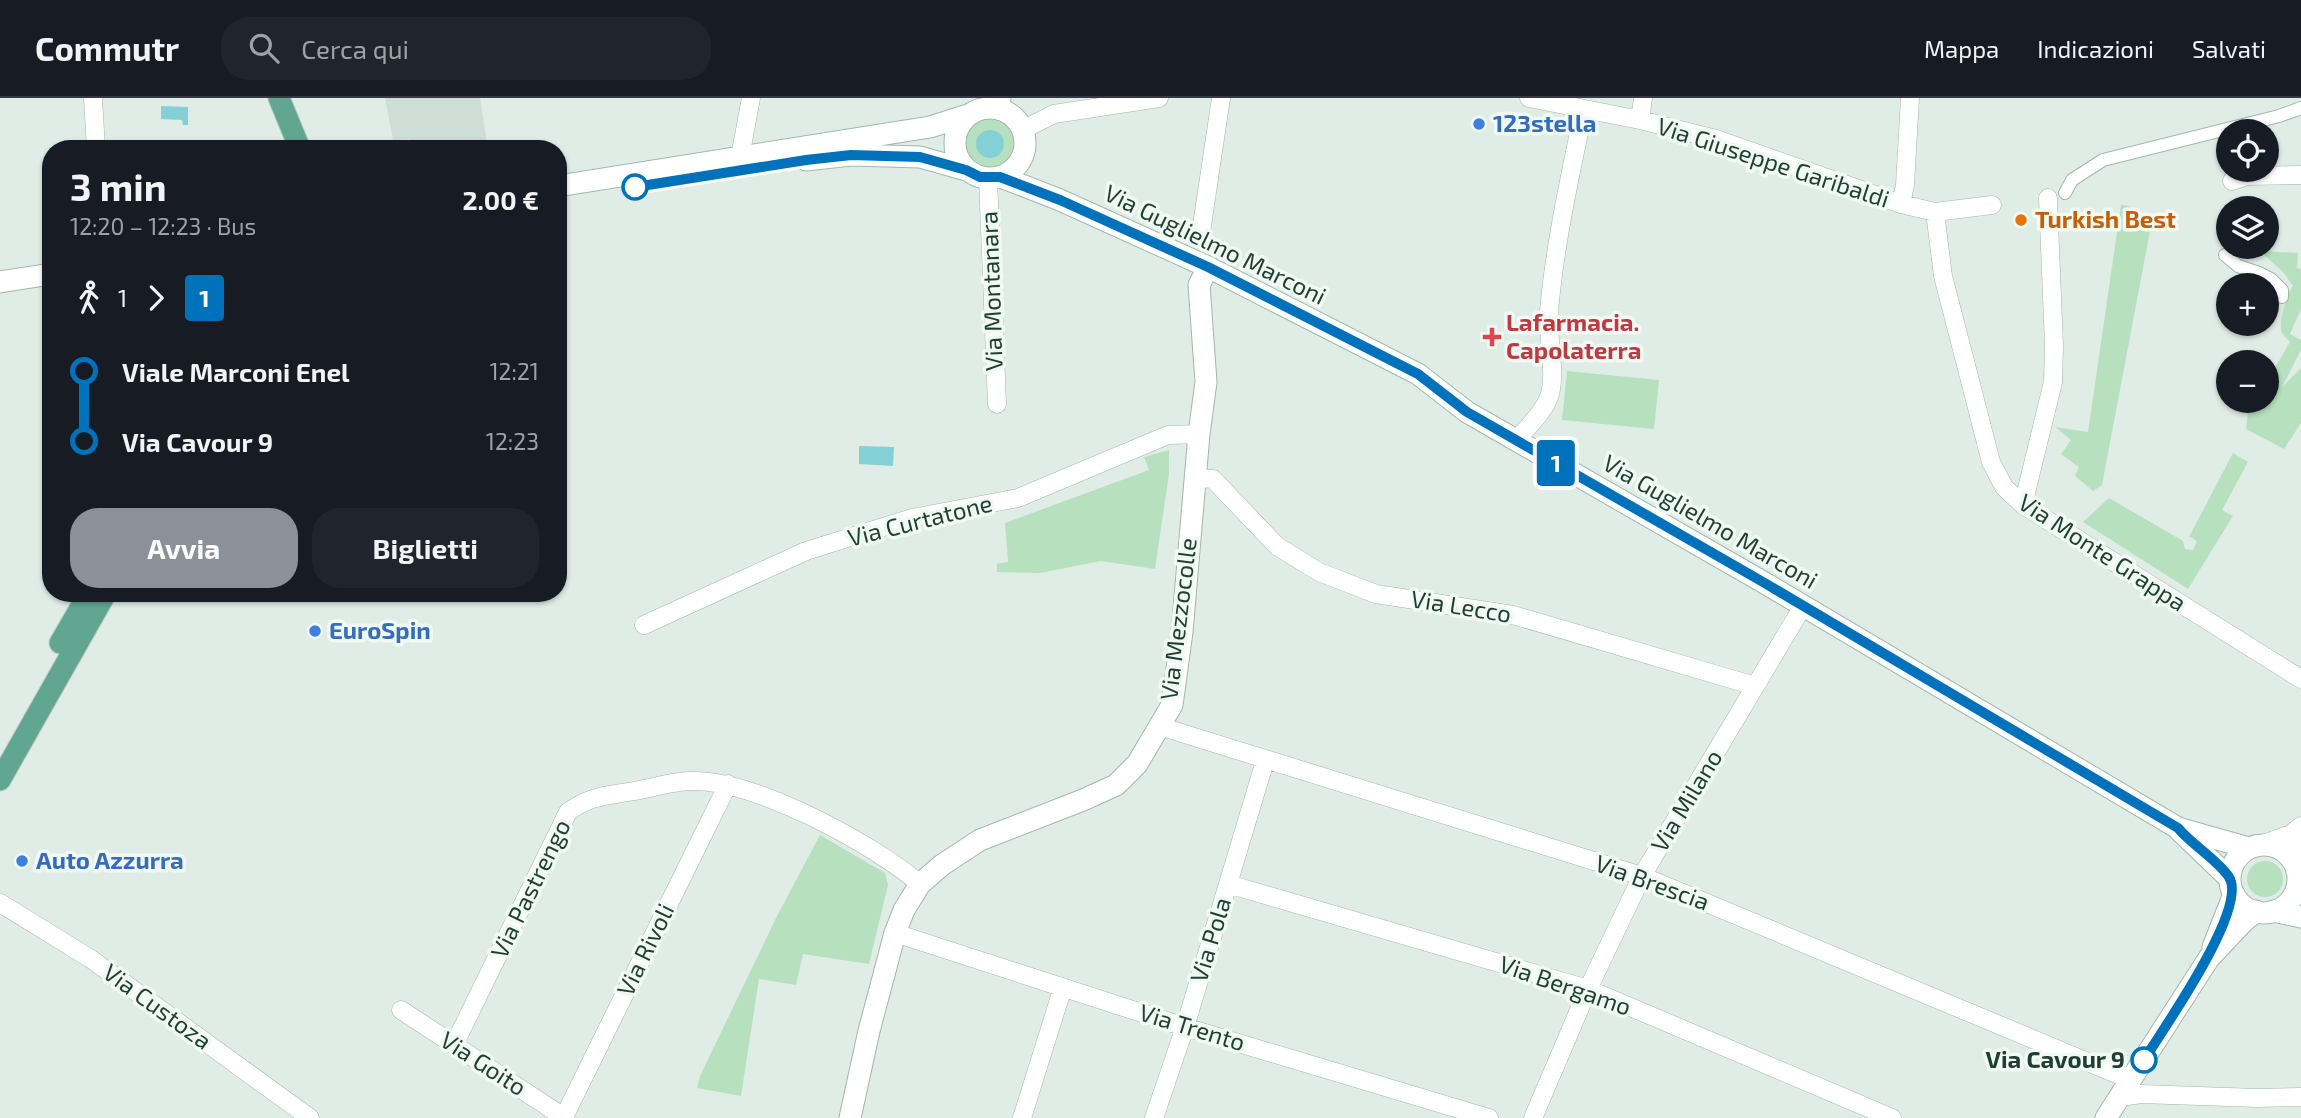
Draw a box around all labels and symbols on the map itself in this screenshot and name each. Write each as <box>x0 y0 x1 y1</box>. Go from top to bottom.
place label: 123stella <box>1493 108 1596 137</box>
street label: Via Giuseppe Garibaldi <box>1654 110 1893 213</box>
marker: 123stella <box>1471 116 1487 132</box>
unlabelled marker <box>622 174 648 200</box>
street label: Via Guglielmo Marconi <box>1100 177 1331 310</box>
place label: Turkish Best <box>2035 204 2176 233</box>
street label: Via Montanara <box>973 211 1008 371</box>
marker: Turkish Best <box>2013 212 2029 228</box>
place label: Lafarmacia. Capolaterra <box>1506 307 1641 364</box>
marker: Lafarmacia. Capolaterra <box>1484 329 1500 345</box>
line badge: 1 <box>1533 440 1579 486</box>
street label: Via Guglielmo Marconi <box>1598 447 1823 594</box>
street label: Via Monte Grappa <box>2014 487 2192 617</box>
street label: Via Curtatone <box>844 488 995 552</box>
street label: Via Mezzocolle <box>1153 536 1202 702</box>
street label: Via Lecco <box>1409 583 1513 628</box>
place label: EuroSpin <box>329 615 431 644</box>
marker: EuroSpin <box>307 623 323 639</box>
street label: Via Milano <box>1644 744 1727 857</box>
street label: Via Pastrengo <box>484 814 576 962</box>
place label: Auto Azzurra <box>36 845 184 874</box>
street label: Via Brescia <box>1592 848 1713 916</box>
marker: Auto Azzurra <box>14 853 30 869</box>
street label: Via Pola <box>1183 894 1236 985</box>
street label: Via Rivoli <box>610 898 679 1000</box>
street label: Via Bergamo <box>1496 948 1635 1021</box>
street label: Via Custoza <box>98 957 218 1055</box>
street label: Via Trento <box>1136 997 1249 1056</box>
street label: Via Goito <box>435 1024 532 1101</box>
place label: Via Cavour 9 <box>1986 1044 2125 1073</box>
marker: Via Cavour 9 <box>2131 1047 2157 1073</box>

